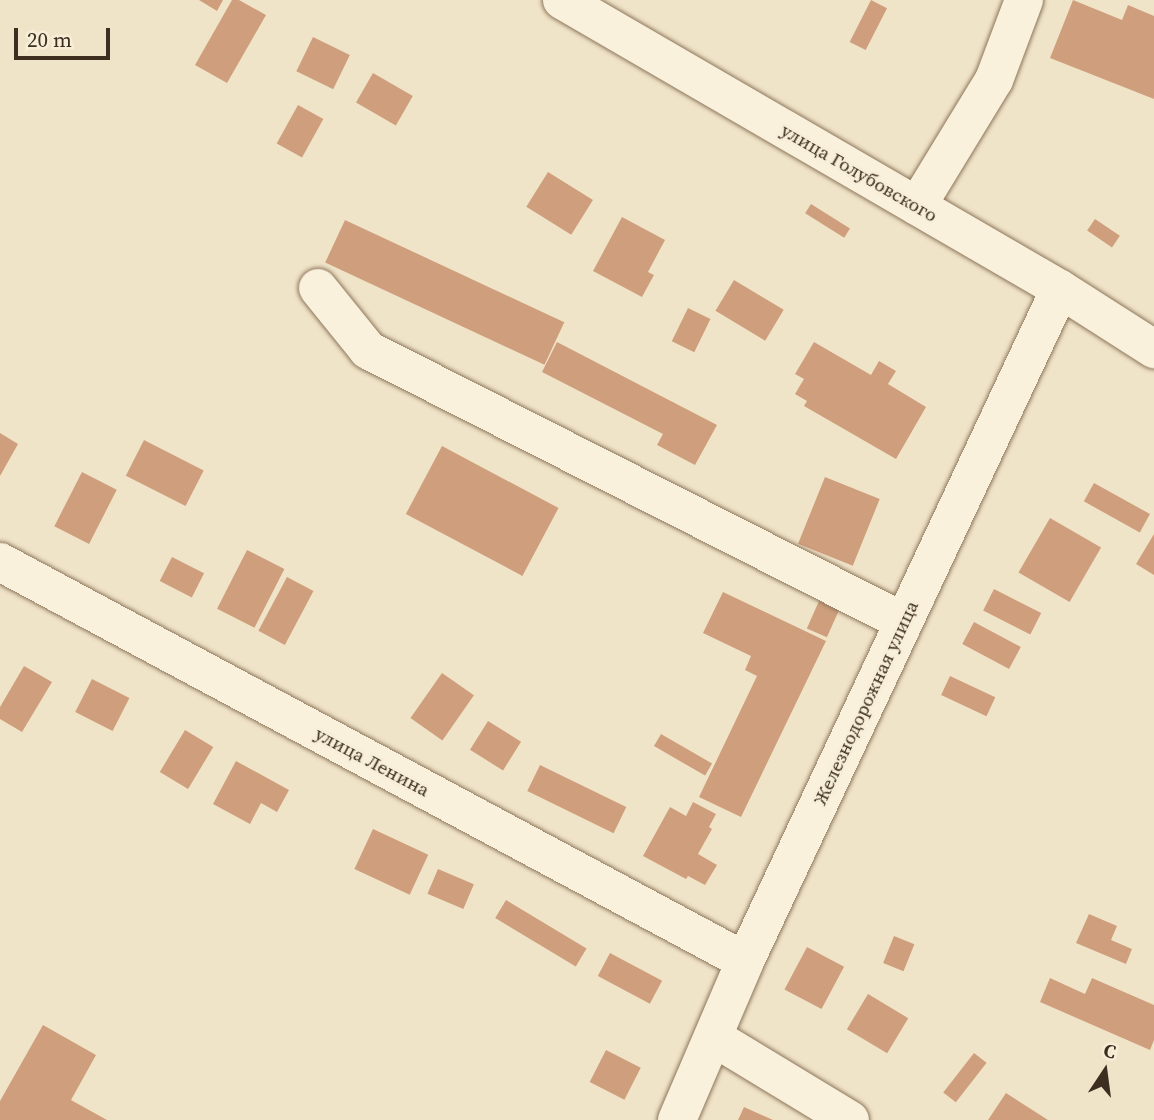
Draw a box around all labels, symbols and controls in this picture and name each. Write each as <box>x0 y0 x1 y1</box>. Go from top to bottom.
scale bar <box>18 14 114 58</box>
text: 20 m <box>27 25 72 54</box>
street label: улица Голубовского <box>777 119 941 227</box>
street label: Железнодорожная улица <box>809 597 923 809</box>
street label: улица Ленина <box>311 722 433 802</box>
north arrow <box>1070 1036 1140 1106</box>
text: С <box>1101 1037 1118 1065</box>

